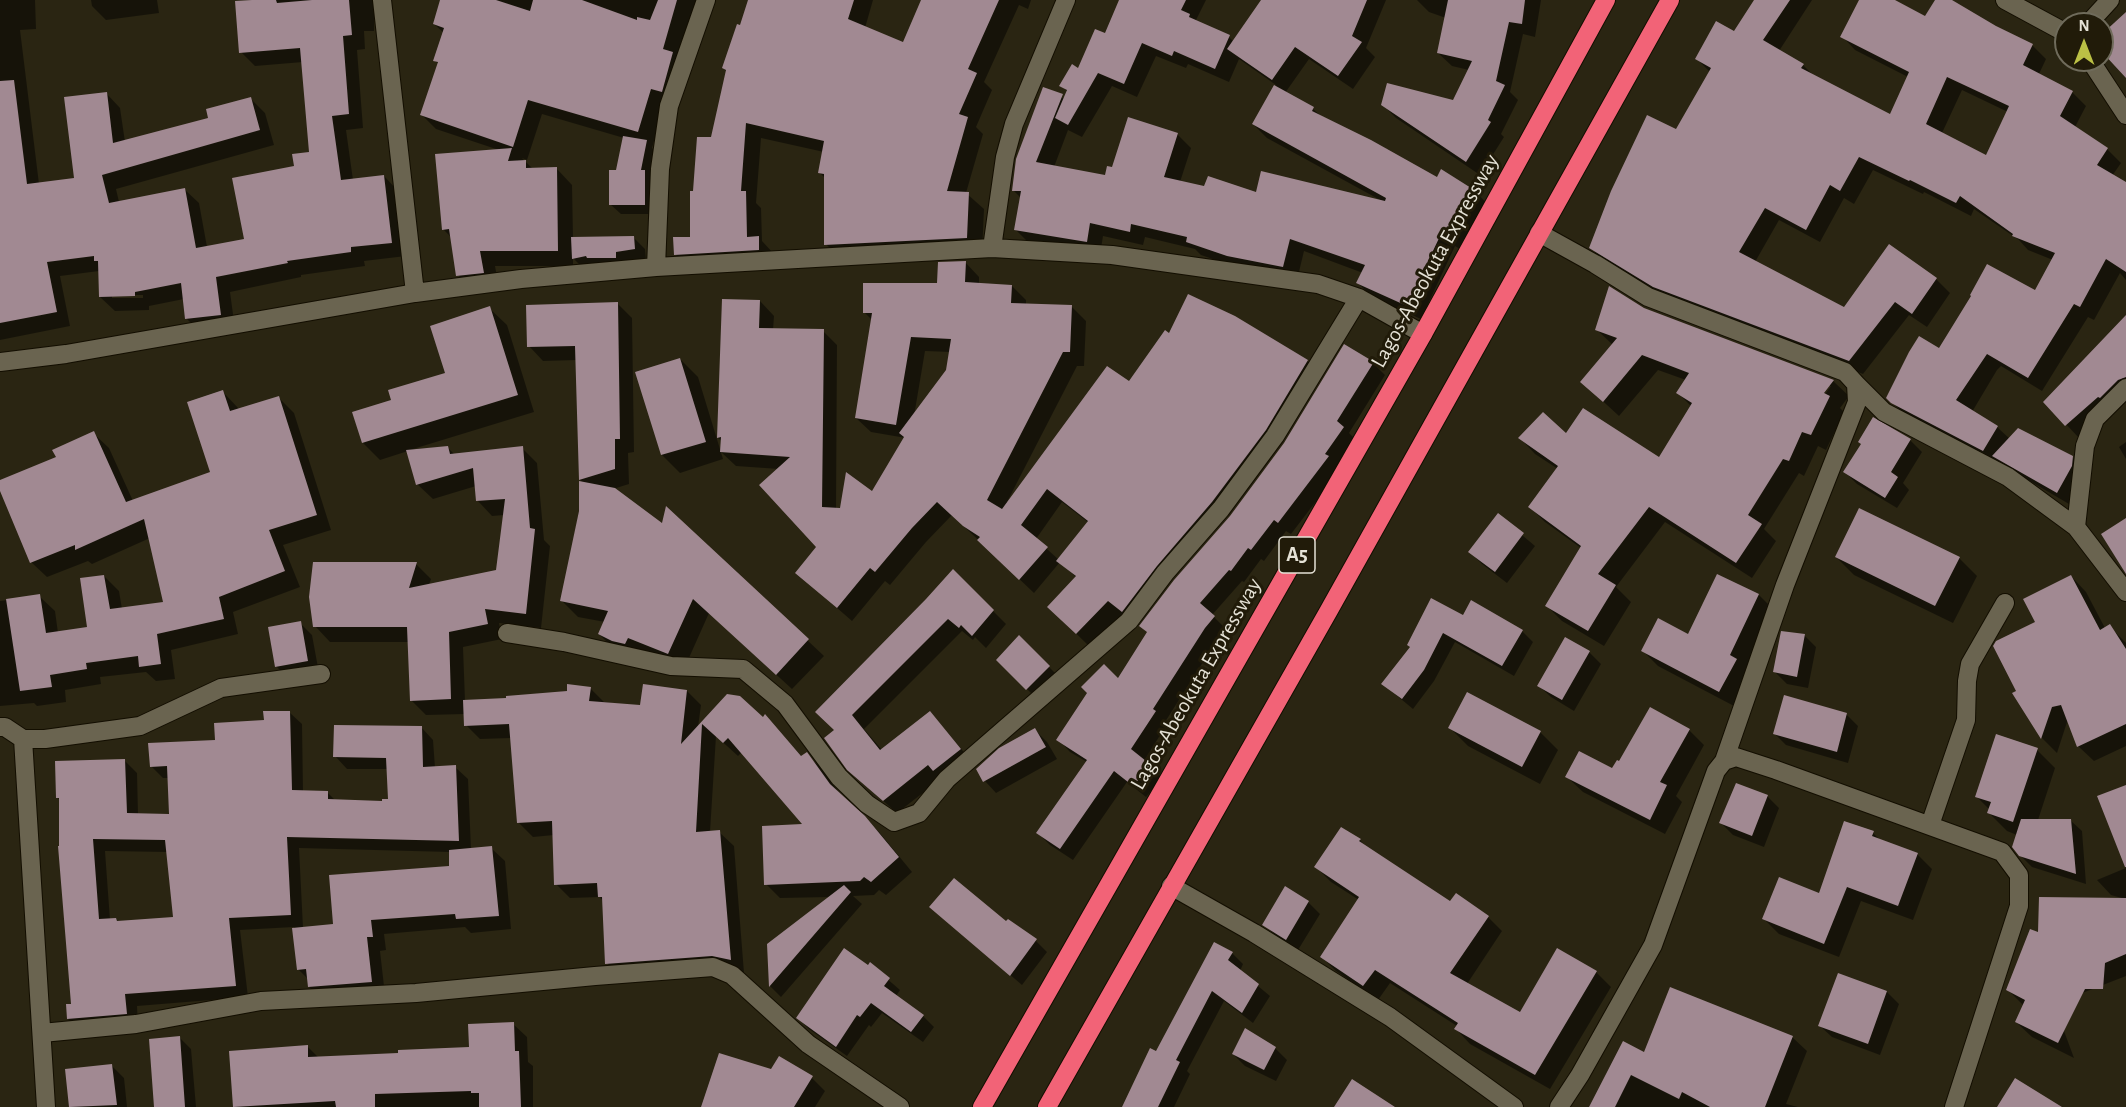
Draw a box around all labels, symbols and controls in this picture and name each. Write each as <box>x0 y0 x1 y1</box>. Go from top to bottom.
north arrow <box>2054 12 2114 72</box>
text: N <box>2078 18 2090 34</box>
street label: Lagos-Abeokuta Expressway <box>1365 150 1505 372</box>
road number: A5 <box>1279 537 1315 573</box>
street label: Lagos-Abeokuta Expressway <box>1125 573 1267 795</box>

